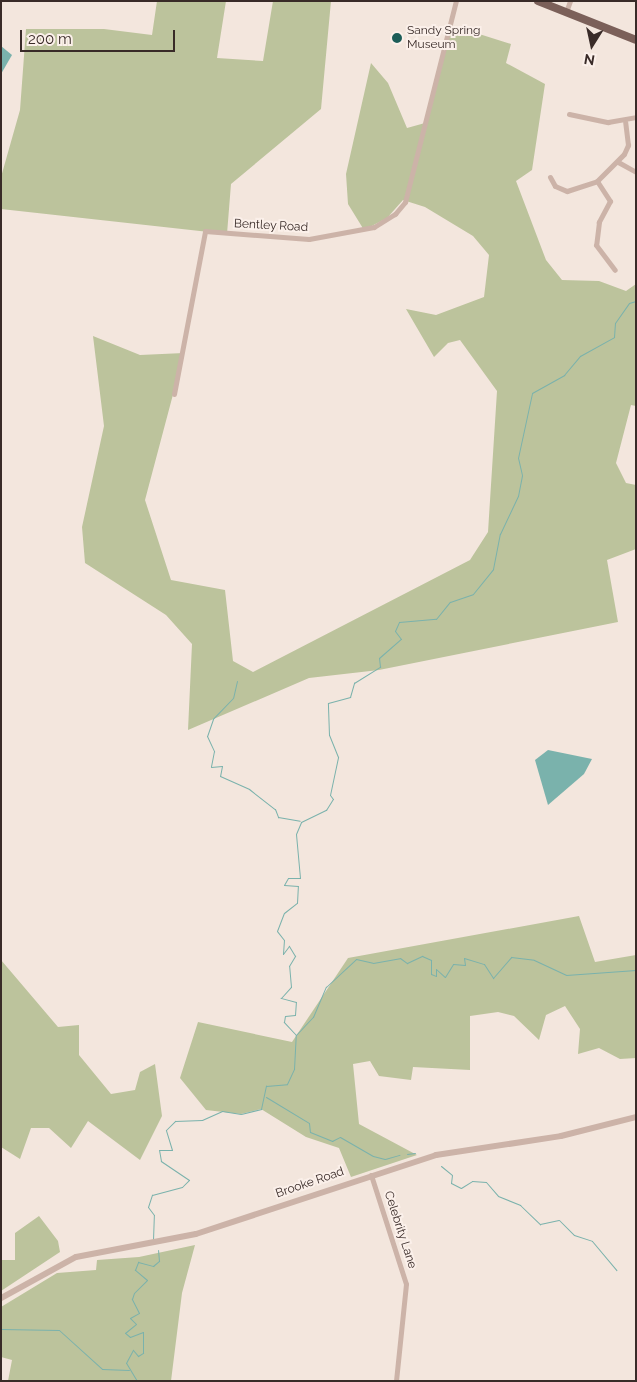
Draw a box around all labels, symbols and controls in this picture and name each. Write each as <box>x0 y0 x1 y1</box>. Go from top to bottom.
scale bar <box>22 20 178 52</box>
north arrow <box>567 20 617 70</box>
place label: Sandy Spring Museum <box>407 24 481 52</box>
text: 200 m <box>28 30 72 48</box>
marker: Sandy Spring Museum <box>391 32 403 44</box>
text: N <box>583 51 596 69</box>
street label: Bentley Road <box>233 217 309 235</box>
street label: Brooke Road <box>274 1165 346 1201</box>
street label: Celebrity Lane <box>381 1189 419 1271</box>

